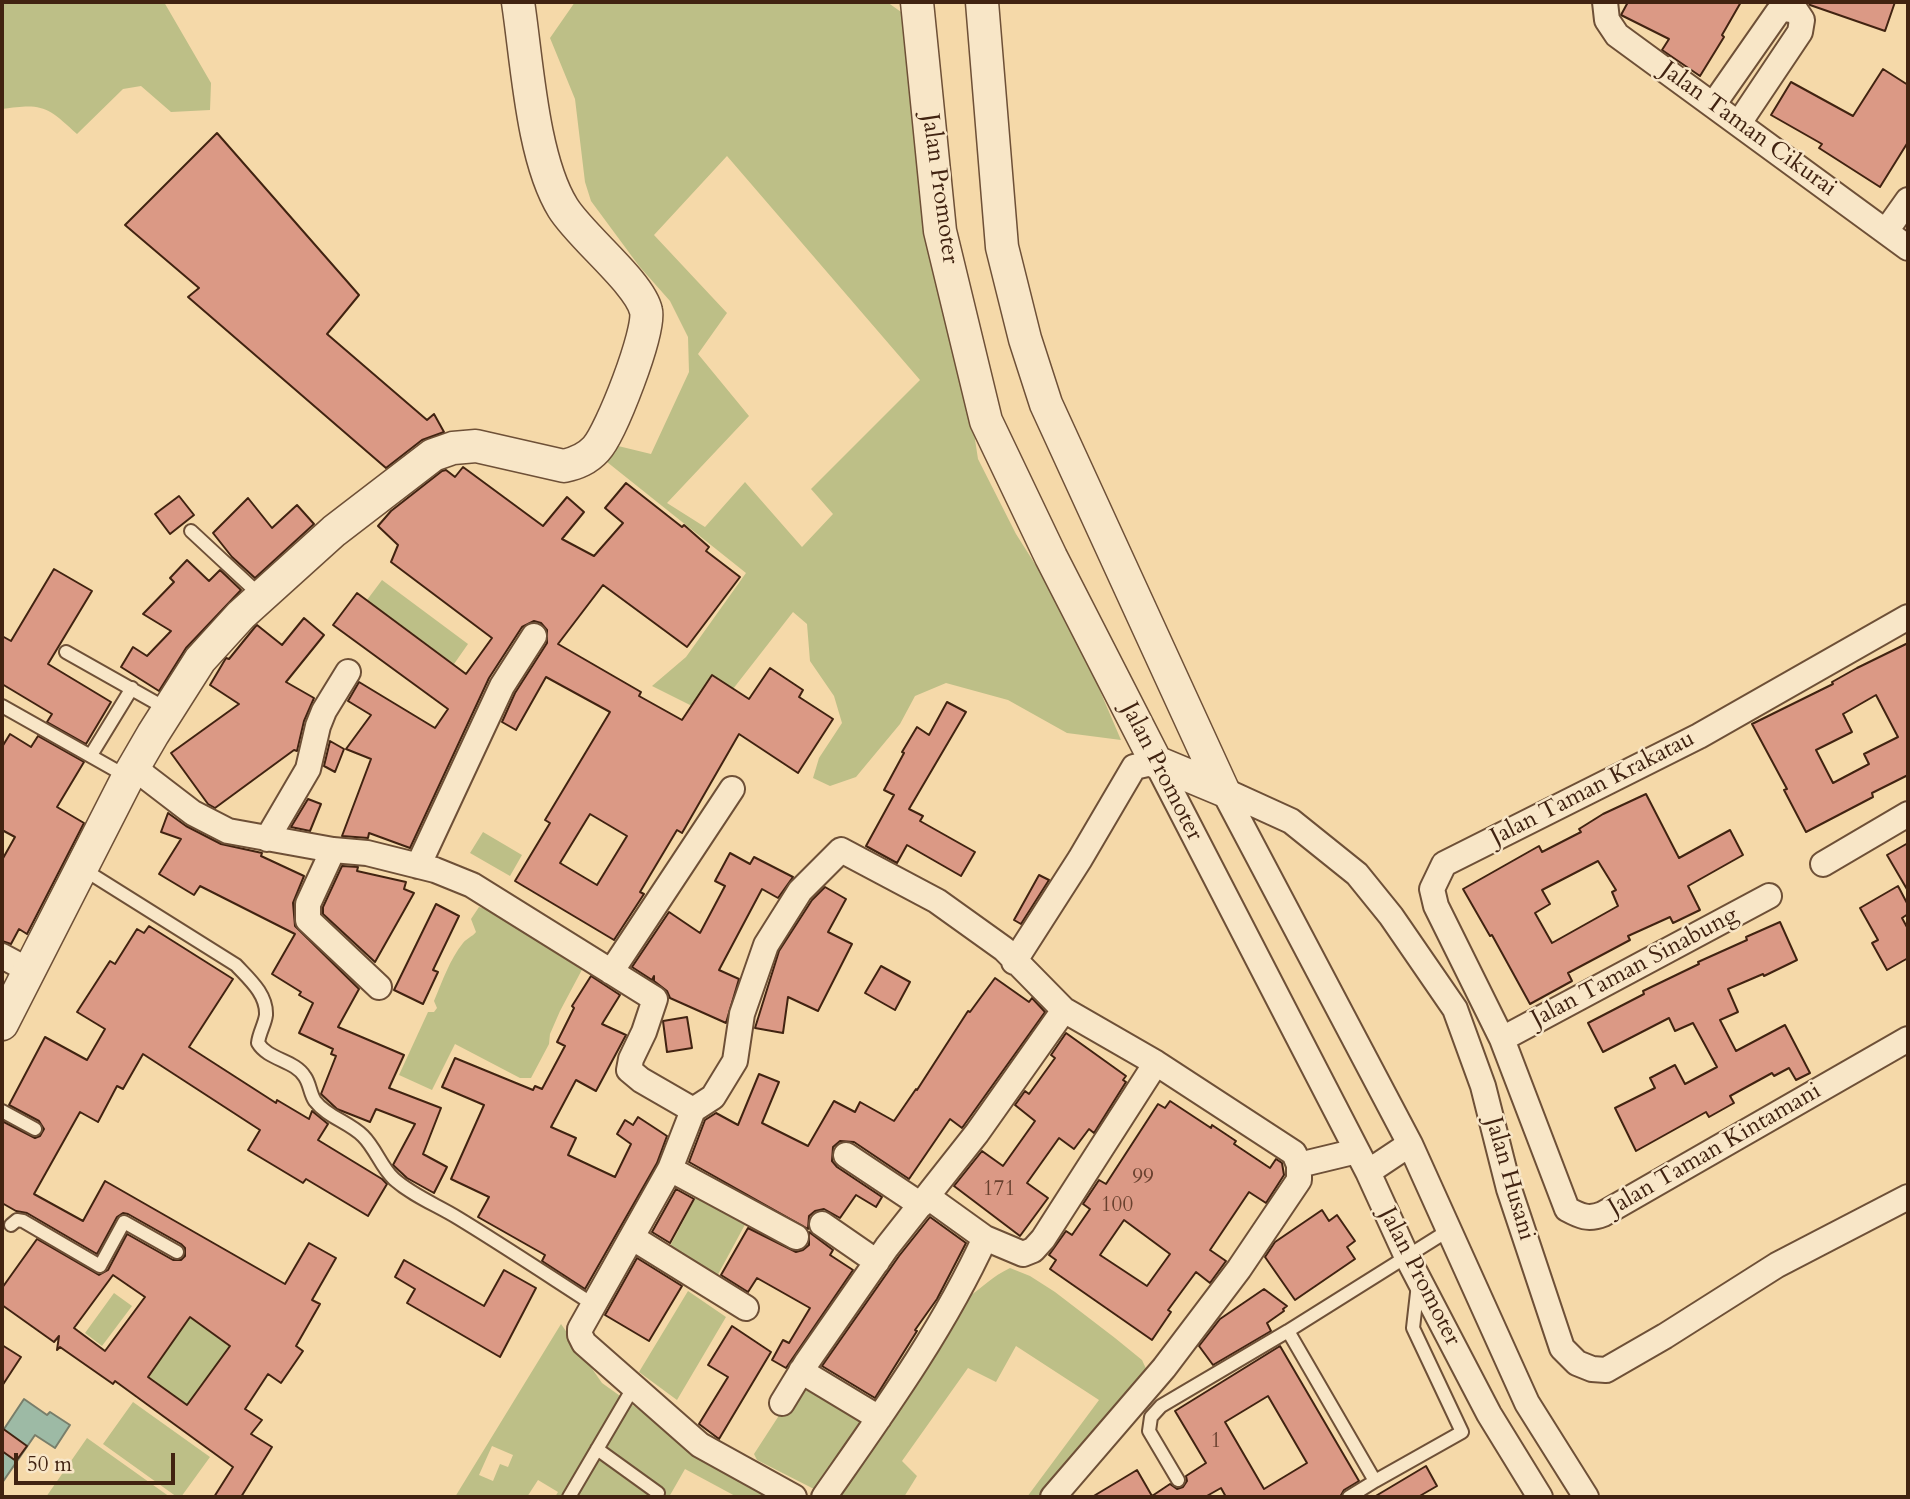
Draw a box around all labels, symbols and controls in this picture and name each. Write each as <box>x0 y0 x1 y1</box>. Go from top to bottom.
street label: Jalan Taman Cikurai <box>1654 56 1842 204</box>
street label: Jalan Promoter <box>914 112 964 266</box>
street label: Jalan Promoter <box>1114 698 1208 846</box>
street label: Jalan Taman Krakatau <box>1486 725 1700 853</box>
street label: Jalan Taman Sinabung <box>1527 901 1743 1035</box>
street label: Jalan Taman Kintamani <box>1603 1077 1827 1223</box>
street label: Jalan Husani <box>1478 1114 1540 1244</box>
house number: 99 <box>1132 1165 1154 1191</box>
house number: 171 <box>983 1177 1015 1203</box>
house number: 100 <box>1101 1193 1133 1219</box>
street label: Jalan Promoter <box>1372 1203 1466 1351</box>
house number: 1 <box>1211 1429 1221 1455</box>
scale bar <box>18 1440 178 1484</box>
text: 50 m <box>27 1450 72 1479</box>

